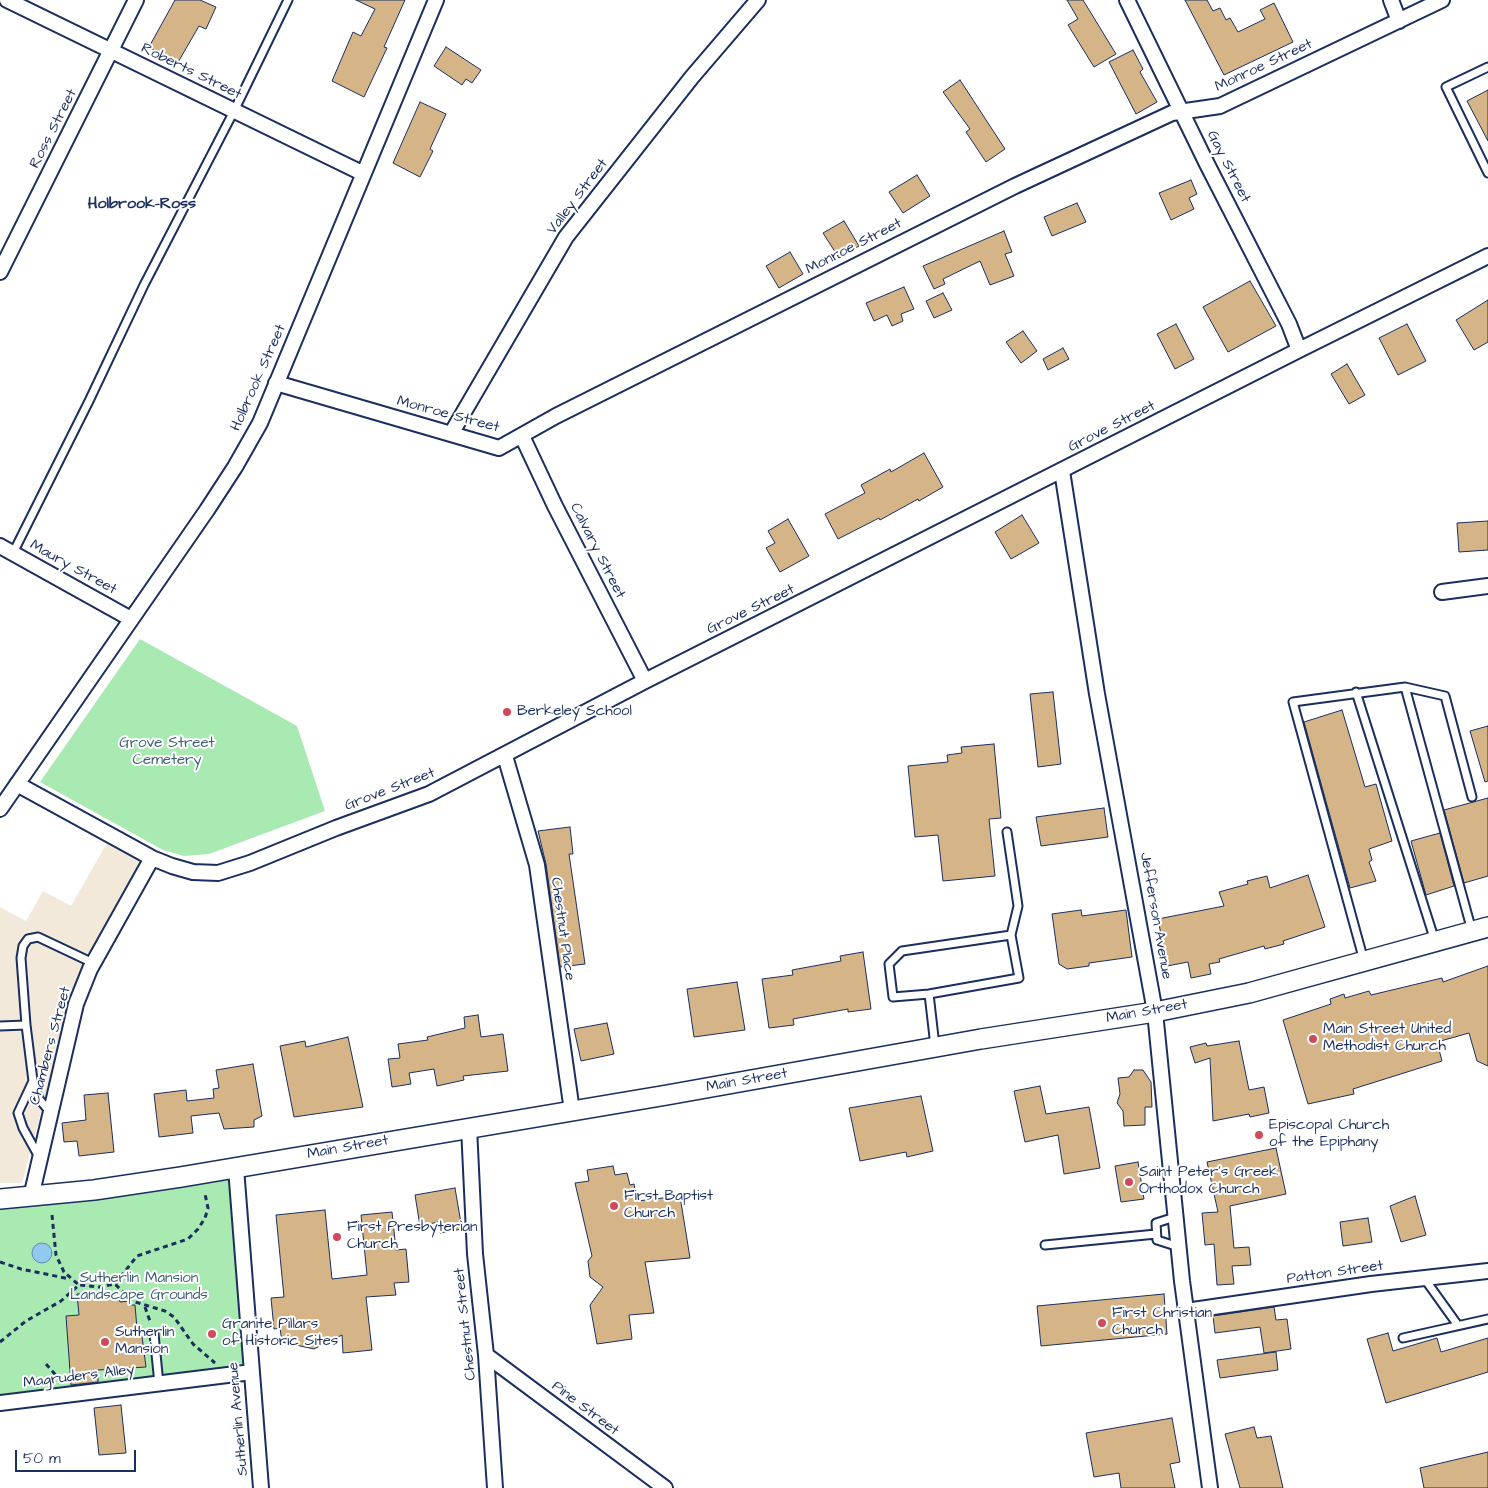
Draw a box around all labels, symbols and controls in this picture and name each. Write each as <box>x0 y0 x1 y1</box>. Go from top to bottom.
street label: Monroe Street <box>1212 36 1316 96</box>
street label: Roberts Street <box>138 40 244 104</box>
street label: Ross Street <box>26 86 82 172</box>
street label: Gay Street <box>1202 128 1254 206</box>
street label: Valley Street <box>544 155 612 239</box>
district label: Holbrook-Ross <box>88 195 196 215</box>
street label: Monroe Street <box>803 215 905 279</box>
street label: Holbrook Street <box>227 322 291 434</box>
street label: Monroe Street <box>395 393 501 437</box>
street label: Grove Street <box>1065 397 1159 457</box>
street label: Calvary Street <box>565 500 629 602</box>
street label: Maury Street <box>26 537 120 599</box>
street label: Grove Street <box>704 581 798 639</box>
place label: Berkeley School <box>517 703 632 721</box>
marker: Berkeley School <box>501 706 513 718</box>
park label: Grove Street Cemetery <box>119 735 215 770</box>
street label: Grove Street <box>342 765 438 815</box>
street label: Jefferson Avenue <box>1135 851 1175 981</box>
street label: Chestnut Place <box>546 876 578 982</box>
street label: Chambers Street <box>27 985 75 1107</box>
street label: Main Street <box>1105 996 1189 1028</box>
place label: Main Street United Methodist Church <box>1323 1021 1451 1056</box>
marker: Main Street United Methodist Church <box>1307 1033 1319 1045</box>
street label: Main Street <box>705 1065 789 1097</box>
place label: Episcopal Church of the Epiphany <box>1269 1117 1389 1152</box>
marker: Episcopal Church of the Epiphany <box>1253 1129 1265 1141</box>
street label: Main Street <box>306 1132 390 1164</box>
place label: Saint Peter's Greek Orthodox Church <box>1139 1164 1278 1199</box>
marker: Saint Peter's Greek Orthodox Church <box>1123 1176 1135 1188</box>
place label: First Baptist Church <box>624 1188 713 1223</box>
marker: First Baptist Church <box>608 1200 620 1212</box>
place label: First Presbyterian Church <box>347 1219 478 1254</box>
marker: First Presbyterian Church <box>331 1231 343 1243</box>
street label: Patton Street <box>1285 1257 1385 1289</box>
street label: Chestnut Street <box>451 1267 481 1381</box>
park label: Sutherlin Mansion Landscape Grounds <box>70 1270 208 1305</box>
place label: First Christian Church <box>1112 1305 1212 1340</box>
place label: Granite Pillars of Historic Sites <box>222 1316 338 1351</box>
marker: First Christian Church <box>1096 1317 1108 1329</box>
place label: Sutherlin Mansion <box>115 1324 174 1359</box>
marker: Granite Pillars of Historic Sites <box>206 1328 218 1340</box>
marker: Sutherlin Mansion <box>99 1336 111 1348</box>
street label: Magruders Alley <box>22 1361 136 1393</box>
street label: Sutherlin Avenue <box>225 1361 253 1477</box>
street label: Pine Street <box>548 1378 622 1440</box>
scale bar <box>18 1440 139 1472</box>
text: 50 m <box>23 1448 61 1469</box>

